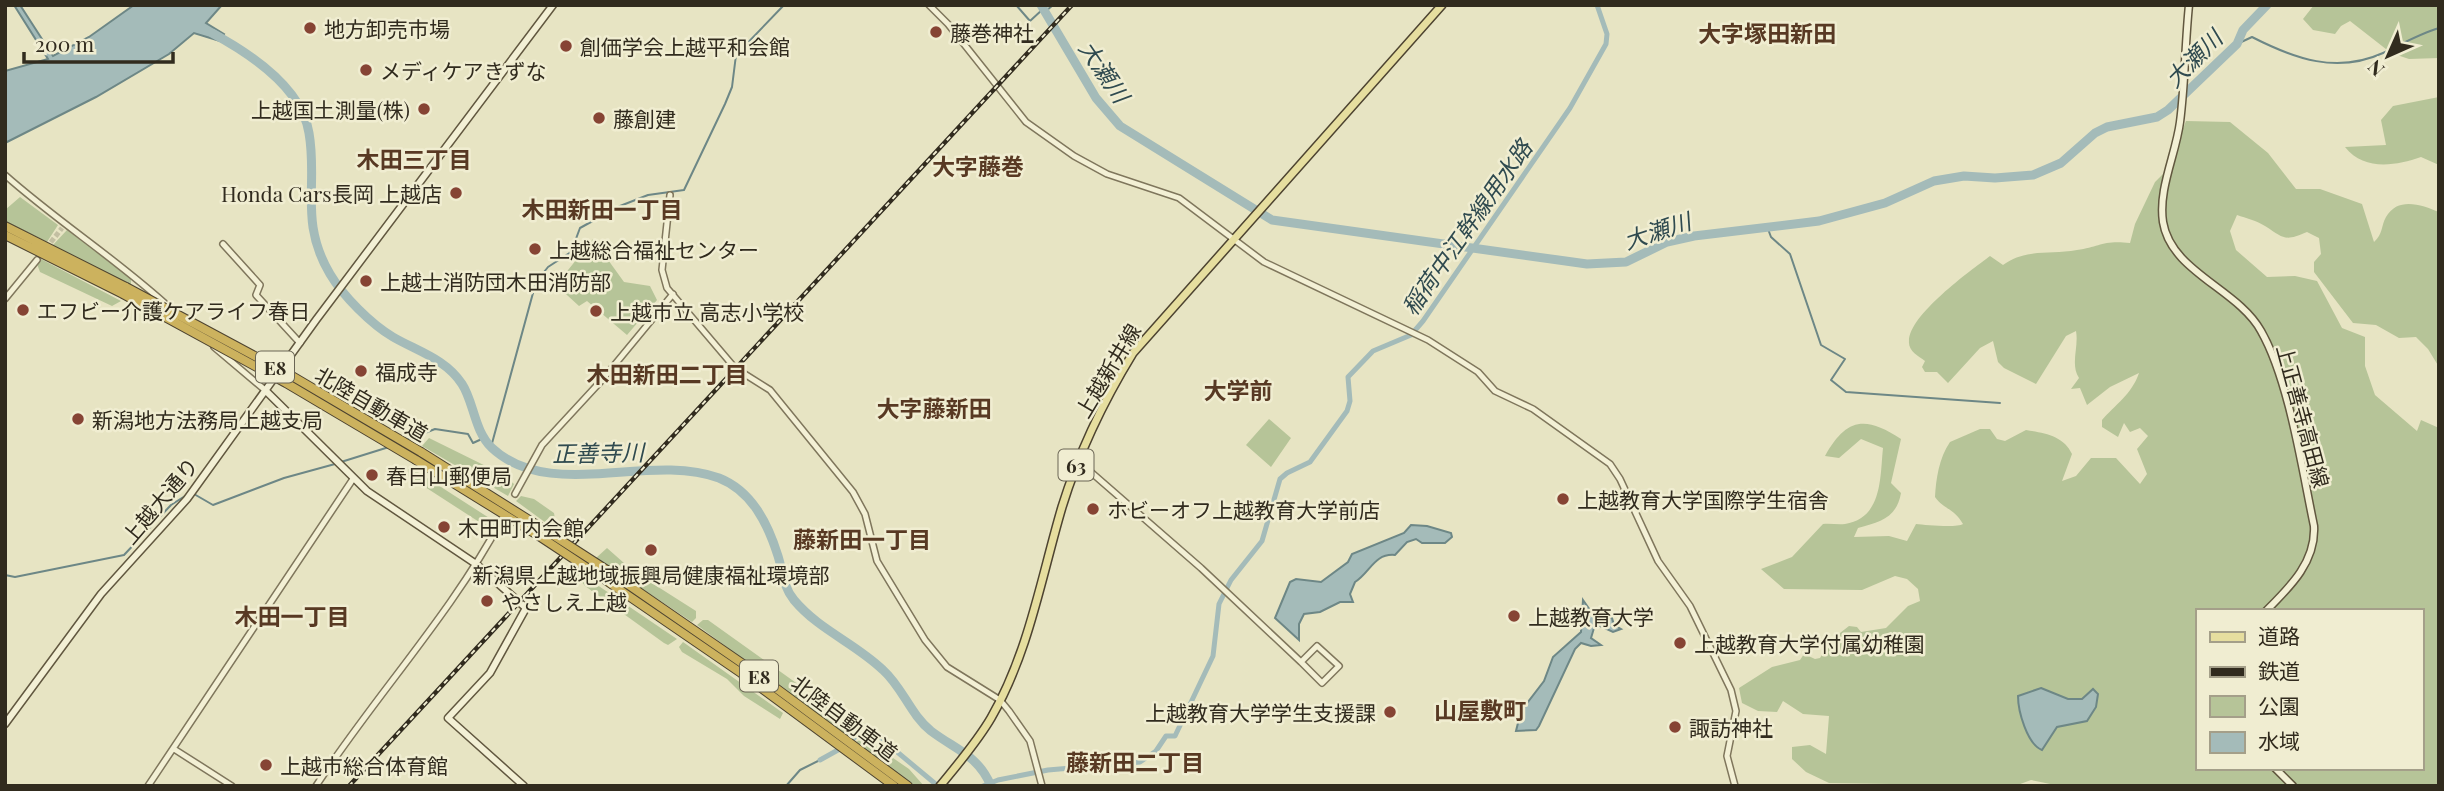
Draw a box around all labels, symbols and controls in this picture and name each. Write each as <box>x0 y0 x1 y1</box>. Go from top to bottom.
place label: 地方卸売市場 <box>324 14 450 42</box>
district label: 大字塚田新田 <box>1698 17 1836 48</box>
place label: 藤巻神社 <box>950 18 1034 46</box>
marker: 地方卸売市場 <box>302 20 318 36</box>
scale bar <box>24 21 173 65</box>
water label: 大瀬川 <box>2158 21 2230 93</box>
north arrow <box>2353 21 2423 91</box>
marker: 藤巻神社 <box>928 24 944 40</box>
text: 200 m <box>35 29 94 57</box>
place label: 創価学会上越平和会館 <box>580 32 790 60</box>
water label: 大瀬川 <box>1073 34 1139 111</box>
marker: 創価学会上越平和会館 <box>558 38 574 54</box>
text: N <box>2361 54 2389 83</box>
place label: メディケアきずな <box>380 56 547 84</box>
marker: メディケアきずな <box>358 62 374 78</box>
place label: 上越国土測量(株) <box>251 95 410 123</box>
marker: 上越国土測量(株) <box>416 101 432 117</box>
place label: 藤創建 <box>613 104 676 132</box>
marker: 藤創建 <box>591 110 607 126</box>
water label: 稲荷中江幹線用水路 <box>1394 132 1539 321</box>
district label: 木田三丁目 <box>357 143 472 174</box>
district label: 大字藤巻 <box>932 150 1024 181</box>
place label: Honda Cars長岡 上越店 <box>221 179 442 207</box>
marker: Honda Cars長岡 上越店 <box>448 185 464 201</box>
district label: 木田新田一丁目 <box>522 193 683 224</box>
water label: 大瀬川 <box>1619 204 1697 255</box>
place label: 上越総合福祉センター <box>549 235 759 263</box>
marker: 上越総合福祉センター <box>527 241 543 257</box>
place label: 上越士消防団木田消防部 <box>380 267 611 295</box>
marker: 上越士消防団木田消防部 <box>358 273 374 289</box>
place label: エフビー介護ケアライフ春日 <box>37 296 310 324</box>
place label: 上越市立 高志小学校 <box>610 297 804 325</box>
marker: エフビー介護ケアライフ春日 <box>15 302 31 318</box>
marker: 上越市立 高志小学校 <box>588 303 604 319</box>
street label: 上越新井線 <box>1068 318 1146 422</box>
street label: 上正善寺高田線 <box>2271 341 2337 491</box>
road number: E8 <box>256 352 294 382</box>
place label: 福成寺 <box>375 357 438 385</box>
district label: 木田新田二丁目 <box>587 358 748 389</box>
street label: 北陸自動車道 <box>310 359 434 447</box>
marker: 福成寺 <box>353 363 369 379</box>
district label: 大学前 <box>1204 374 1273 405</box>
district label: 大字藤新田 <box>877 392 992 423</box>
place label: 新潟地方法務局上越支局 <box>92 405 323 433</box>
marker: 新潟地方法務局上越支局 <box>70 411 86 427</box>
water label: 正善寺川 <box>552 436 647 468</box>
road number: 63 <box>1058 450 1094 480</box>
street label: 上越大通り <box>115 451 203 549</box>
place label: 春日山郵便局 <box>386 461 512 489</box>
marker: 春日山郵便局 <box>364 467 380 483</box>
place label: 上越教育大学国際学生宿舎 <box>1577 485 1829 513</box>
marker: 上越教育大学国際学生宿舎 <box>1555 491 1571 507</box>
place label: ホビーオフ上越教育大学前店 <box>1107 495 1380 523</box>
marker: ホビーオフ上越教育大学前店 <box>1085 501 1101 517</box>
place label: 木田町内会館 <box>458 513 584 541</box>
marker: 木田町内会館 <box>436 519 452 535</box>
district label: 藤新田一丁目 <box>793 523 931 554</box>
marker: 新潟県上越地域振興局健康福祉環境部 <box>643 542 659 558</box>
place label: 新潟県上越地域振興局健康福祉環境部 <box>473 560 830 588</box>
place label: やさしえ上越 <box>501 587 627 615</box>
marker: やさしえ上越 <box>479 593 495 609</box>
district label: 木田一丁目 <box>235 600 350 631</box>
place label: 上越教育大学 <box>1528 602 1654 630</box>
marker: 上越教育大学 <box>1506 608 1522 624</box>
legend <box>2196 609 2423 770</box>
text: 道路 <box>2258 621 2300 649</box>
place label: 上越教育大学付属幼稚園 <box>1694 629 1925 657</box>
marker: 上越教育大学付属幼稚園 <box>1672 635 1688 651</box>
text: 鉄道 <box>2258 656 2300 684</box>
road number: E8 <box>740 660 778 692</box>
street label: 北陸自動車道 <box>786 668 904 766</box>
text: 公園 <box>2258 691 2300 719</box>
district label: 山屋敷町 <box>1434 694 1526 725</box>
place label: 上越教育大学学生支援課 <box>1145 698 1376 726</box>
marker: 上越教育大学学生支援課 <box>1382 704 1398 720</box>
place label: 諏訪神社 <box>1689 713 1773 741</box>
marker: 諏訪神社 <box>1667 719 1683 735</box>
text: 水域 <box>2258 726 2300 754</box>
district label: 藤新田二丁目 <box>1066 746 1204 777</box>
place label: 上越市総合体育館 <box>280 751 448 779</box>
marker: 上越市総合体育館 <box>258 757 274 773</box>

